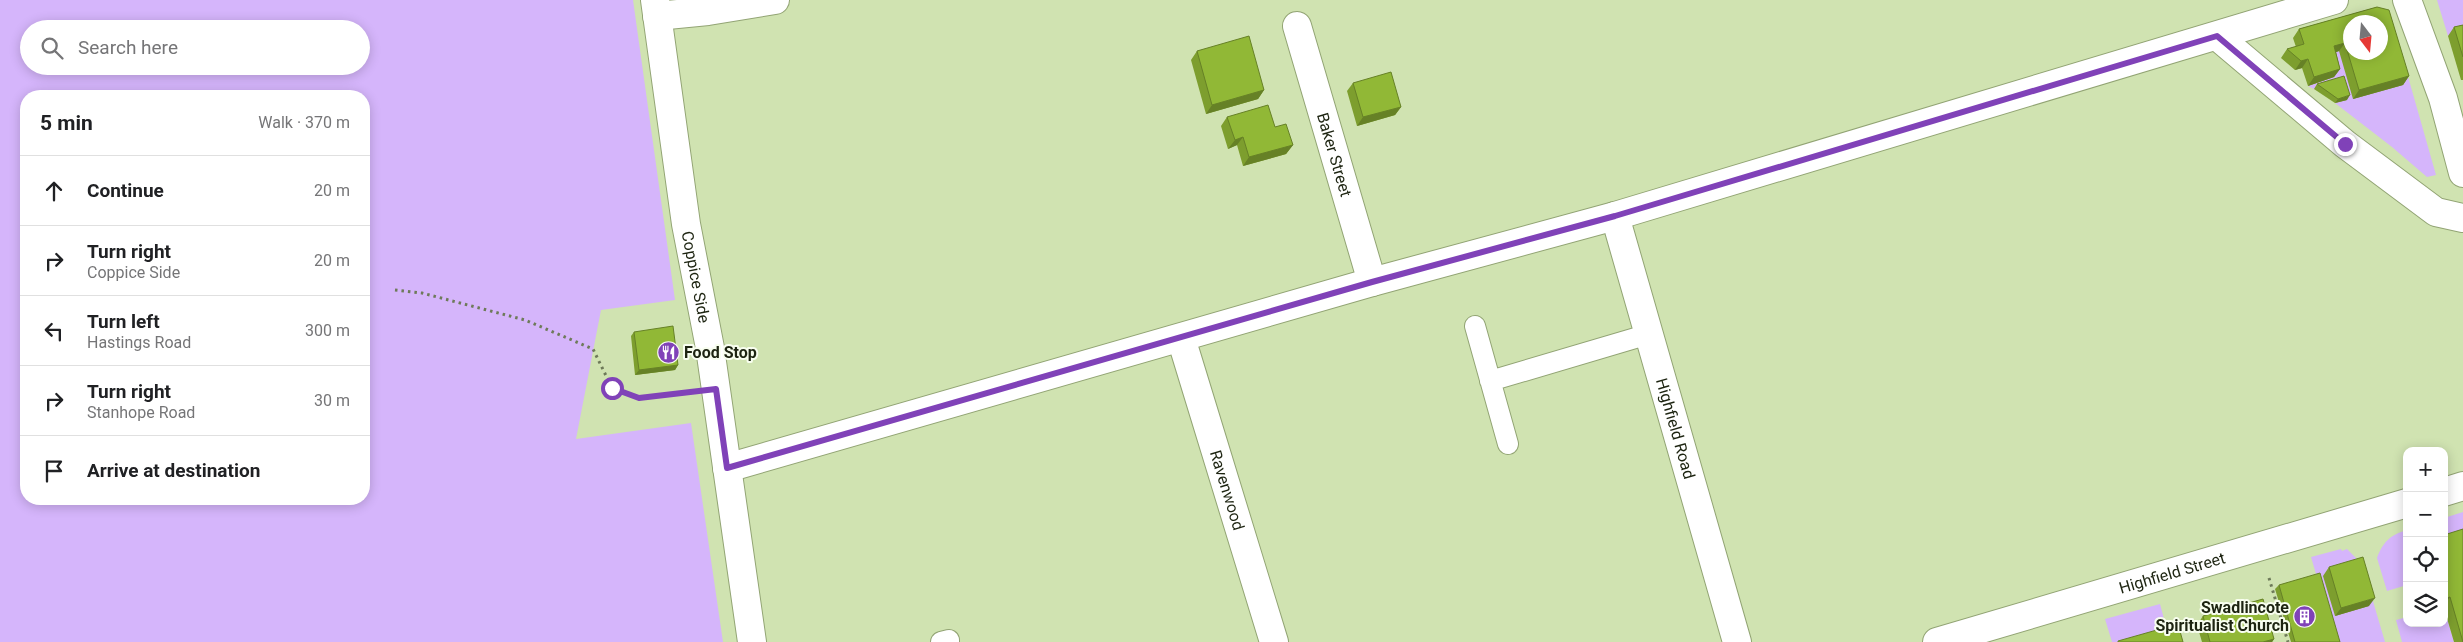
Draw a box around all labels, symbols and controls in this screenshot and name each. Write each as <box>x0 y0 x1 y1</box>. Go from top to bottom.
north arrow <box>2343 15 2388 60</box>
search box <box>20 20 370 75</box>
icon: search <box>38 34 66 62</box>
text: Search here <box>78 36 178 59</box>
street label: Baker Street <box>1313 110 1356 199</box>
text: 5 min <box>40 111 93 135</box>
text: Walk · 370 m <box>258 113 350 132</box>
route end <box>2334 133 2357 156</box>
icon: ahead <box>40 177 68 205</box>
text: Continue <box>87 179 164 202</box>
text: 20 m <box>314 181 350 200</box>
street label: Coppice Side <box>678 229 714 324</box>
text: Turn right <box>87 240 171 263</box>
icon: right <box>40 247 68 275</box>
text: 20 m <box>314 251 350 270</box>
text: Coppice Side <box>87 263 180 282</box>
text: Turn left <box>87 310 160 333</box>
icon: left <box>40 317 68 345</box>
text: 300 m <box>305 321 350 340</box>
text: Hastings Road <box>87 333 191 352</box>
restaurant icon: Food Stop <box>656 340 680 364</box>
place label: Food Stop <box>684 343 757 362</box>
street label: Highfield Road <box>1652 376 1699 481</box>
route start <box>601 377 624 400</box>
text: Turn right <box>87 380 171 403</box>
icon: right <box>40 387 68 415</box>
text: 30 m <box>314 391 350 410</box>
text: Stanhope Road <box>87 403 195 422</box>
map controls <box>2403 447 2448 627</box>
button: + <box>2403 447 2448 492</box>
street label: Ravenwood <box>1206 448 1249 532</box>
icon: arrive <box>40 457 68 485</box>
text: Arrive at destination <box>87 459 260 482</box>
button: − <box>2403 492 2448 537</box>
button: locate <box>2403 537 2448 582</box>
street label: Highfield Street <box>2117 548 2227 597</box>
button: layers <box>2403 582 2448 627</box>
place label: Swadlincote Spiritualist Church <box>2155 598 2289 635</box>
building icon: Swadlincote Spiritualist Church <box>2293 604 2317 628</box>

